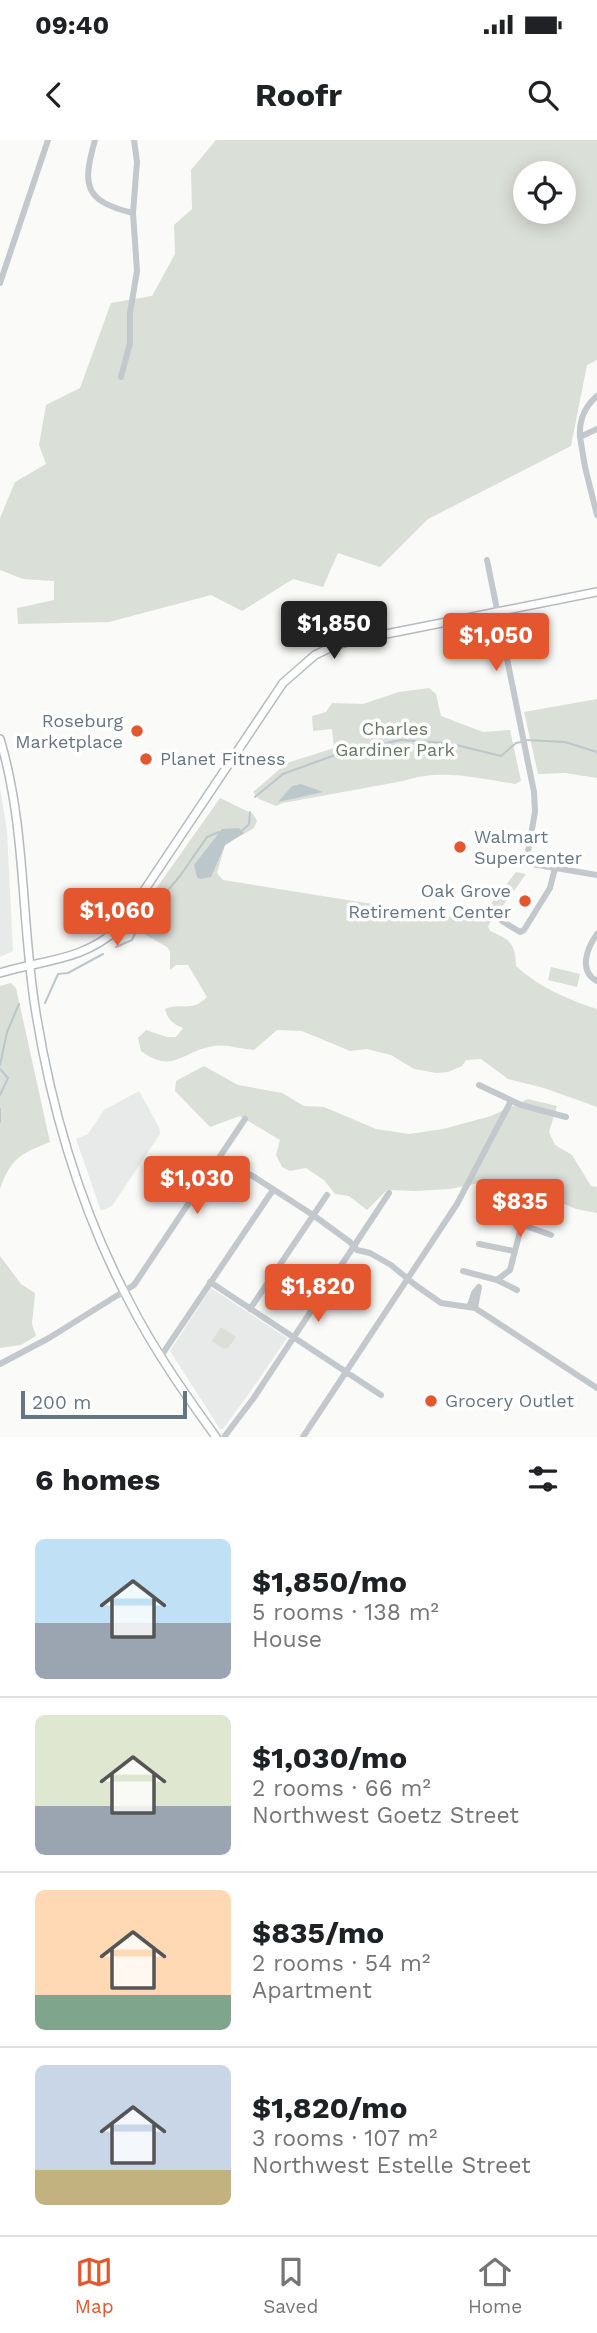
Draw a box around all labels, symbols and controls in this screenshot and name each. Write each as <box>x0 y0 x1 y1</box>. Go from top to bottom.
text: 09:40 <box>35 10 109 40</box>
icon: back <box>35 76 73 114</box>
text: Roofr <box>255 76 342 114</box>
icon: search <box>524 76 562 114</box>
map controls <box>513 161 576 224</box>
button: locate <box>513 161 576 224</box>
pin: $1,850 <box>277 602 391 661</box>
text: $1,850 <box>297 610 371 637</box>
pin: $1,050 <box>439 614 553 673</box>
text: $1,050 <box>459 622 533 649</box>
place label: Roseburg Marketplace <box>15 710 123 752</box>
park label: Charles Gardiner Park <box>335 718 455 760</box>
marker: Roseburg Marketplace <box>129 723 145 739</box>
place label: Planet Fitness <box>160 748 285 769</box>
marker: Planet Fitness <box>138 751 154 767</box>
place label: Walmart Supercenter <box>474 826 582 868</box>
marker: Walmart Supercenter <box>452 839 468 855</box>
place label: Oak Grove Retirement Center <box>348 880 511 922</box>
pin: $1,060 <box>60 888 174 948</box>
marker: Oak Grove Retirement Center <box>517 893 533 909</box>
text: $1,060 <box>80 897 154 924</box>
pin: $1,030 <box>140 1156 254 1216</box>
text: $1,030 <box>160 1165 234 1192</box>
pin: $835 <box>479 1180 561 1239</box>
text: $835 <box>492 1188 548 1215</box>
pin: $1,820 <box>261 1264 375 1324</box>
text: $1,820 <box>281 1273 355 1300</box>
scale bar <box>21 1388 187 1420</box>
place label: Grocery Outlet <box>445 1390 574 1411</box>
text: 200 m <box>32 1391 91 1414</box>
marker: Grocery Outlet <box>423 1393 439 1409</box>
icon: filters <box>524 1460 562 1498</box>
text: 6 homes <box>35 1462 160 1497</box>
text: $1,850/mo <box>252 1564 407 1599</box>
icon: home <box>91 1567 175 1651</box>
text: 5 rooms · 138 m² <box>252 1599 439 1626</box>
text: House <box>252 1626 322 1653</box>
text: $1,030/mo <box>252 1740 407 1775</box>
icon: home <box>91 1743 175 1827</box>
text: 2 rooms · 66 m² <box>252 1775 431 1802</box>
text: Northwest Goetz Street <box>252 1802 519 1829</box>
text: $835/mo <box>252 1915 384 1950</box>
icon: home <box>91 1918 175 2002</box>
text: 2 rooms · 54 m² <box>252 1950 430 1977</box>
text: Apartment <box>252 1977 372 2004</box>
text: $1,820/mo <box>252 2090 407 2125</box>
icon: home <box>91 2093 175 2177</box>
text: 3 rooms · 107 m² <box>252 2125 438 2152</box>
text: Northwest Estelle Street <box>252 2152 531 2179</box>
tab: Map <box>75 2253 114 2318</box>
tab: Saved <box>263 2253 318 2318</box>
tab: Home <box>468 2253 522 2318</box>

